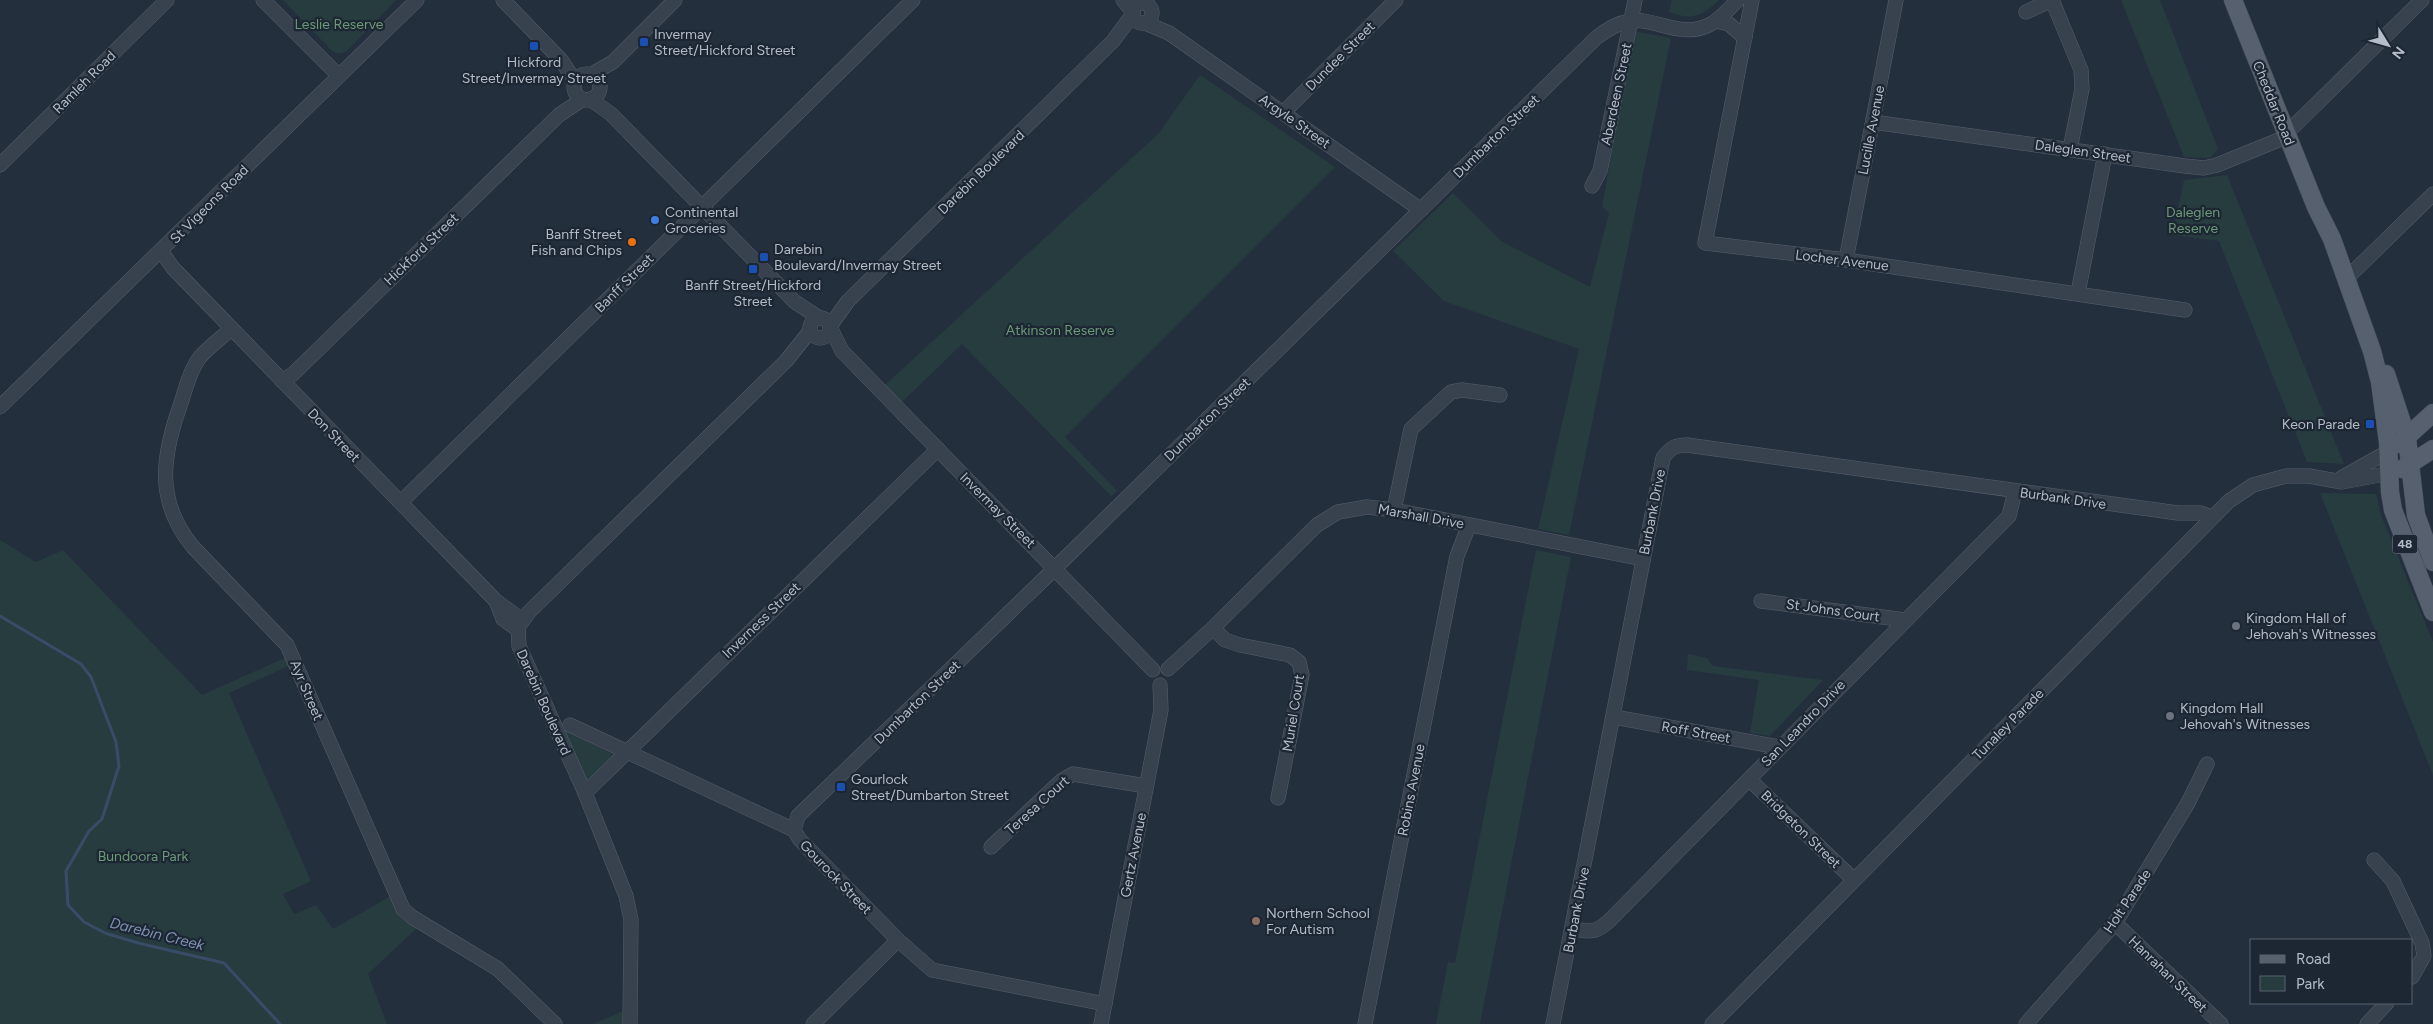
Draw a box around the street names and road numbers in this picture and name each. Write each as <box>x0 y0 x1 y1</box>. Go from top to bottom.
street label: Dundee Street <box>1302 18 1379 95</box>
street label: Aberdeen Street <box>1597 41 1636 147</box>
street label: Ramleh Road <box>49 47 119 117</box>
street label: Cheddar Road <box>2249 59 2298 148</box>
street label: Lucille Avenue <box>1855 84 1889 176</box>
street label: Argyle Street <box>1256 91 1334 152</box>
street label: Dumbarton Street <box>1450 91 1543 182</box>
street label: Darebin Boulevard <box>934 127 1028 218</box>
street label: Daleglen Street <box>2034 136 2132 167</box>
street label: St Vigeons Road <box>166 161 252 247</box>
street label: Hickford Street <box>381 210 462 289</box>
street label: Locher Avenue <box>1794 246 1890 275</box>
street label: Banff Street <box>591 250 657 316</box>
street label: Dumbarton Street <box>1161 374 1254 465</box>
street label: Don Street <box>304 405 363 466</box>
street label: Burbank Drive <box>1636 467 1669 556</box>
street label: Invermay Street <box>956 469 1039 552</box>
street label: Burbank Drive <box>2019 484 2107 513</box>
street label: Marshall Drive <box>1377 501 1466 532</box>
road number: 48 <box>2392 534 2418 554</box>
street label: Inverness Street <box>719 579 804 662</box>
street label: St Johns Court <box>1785 596 1881 625</box>
street label: Darebin Boulevard <box>513 647 575 758</box>
street label: Ayr Street <box>286 657 327 723</box>
street label: Dumbarton Street <box>871 657 964 748</box>
street label: Muriel Court <box>1279 673 1308 753</box>
street label: San Leandro Drive <box>1758 676 1849 770</box>
street label: Tunaley Parade <box>1969 685 2048 764</box>
street label: Roff Street <box>1660 718 1732 747</box>
street label: Robins Avenue <box>1394 742 1429 838</box>
street label: Teresa Court <box>1002 772 1073 838</box>
street label: Bridgeton Street <box>1757 787 1844 872</box>
street label: Gertz Avenue <box>1117 811 1150 899</box>
street label: Gourock Street <box>796 837 875 918</box>
street label: Burbank Drive <box>1560 865 1593 954</box>
street label: Holt Parade <box>2100 866 2155 936</box>
street label: Hanrahan Street <box>2125 933 2211 1016</box>

